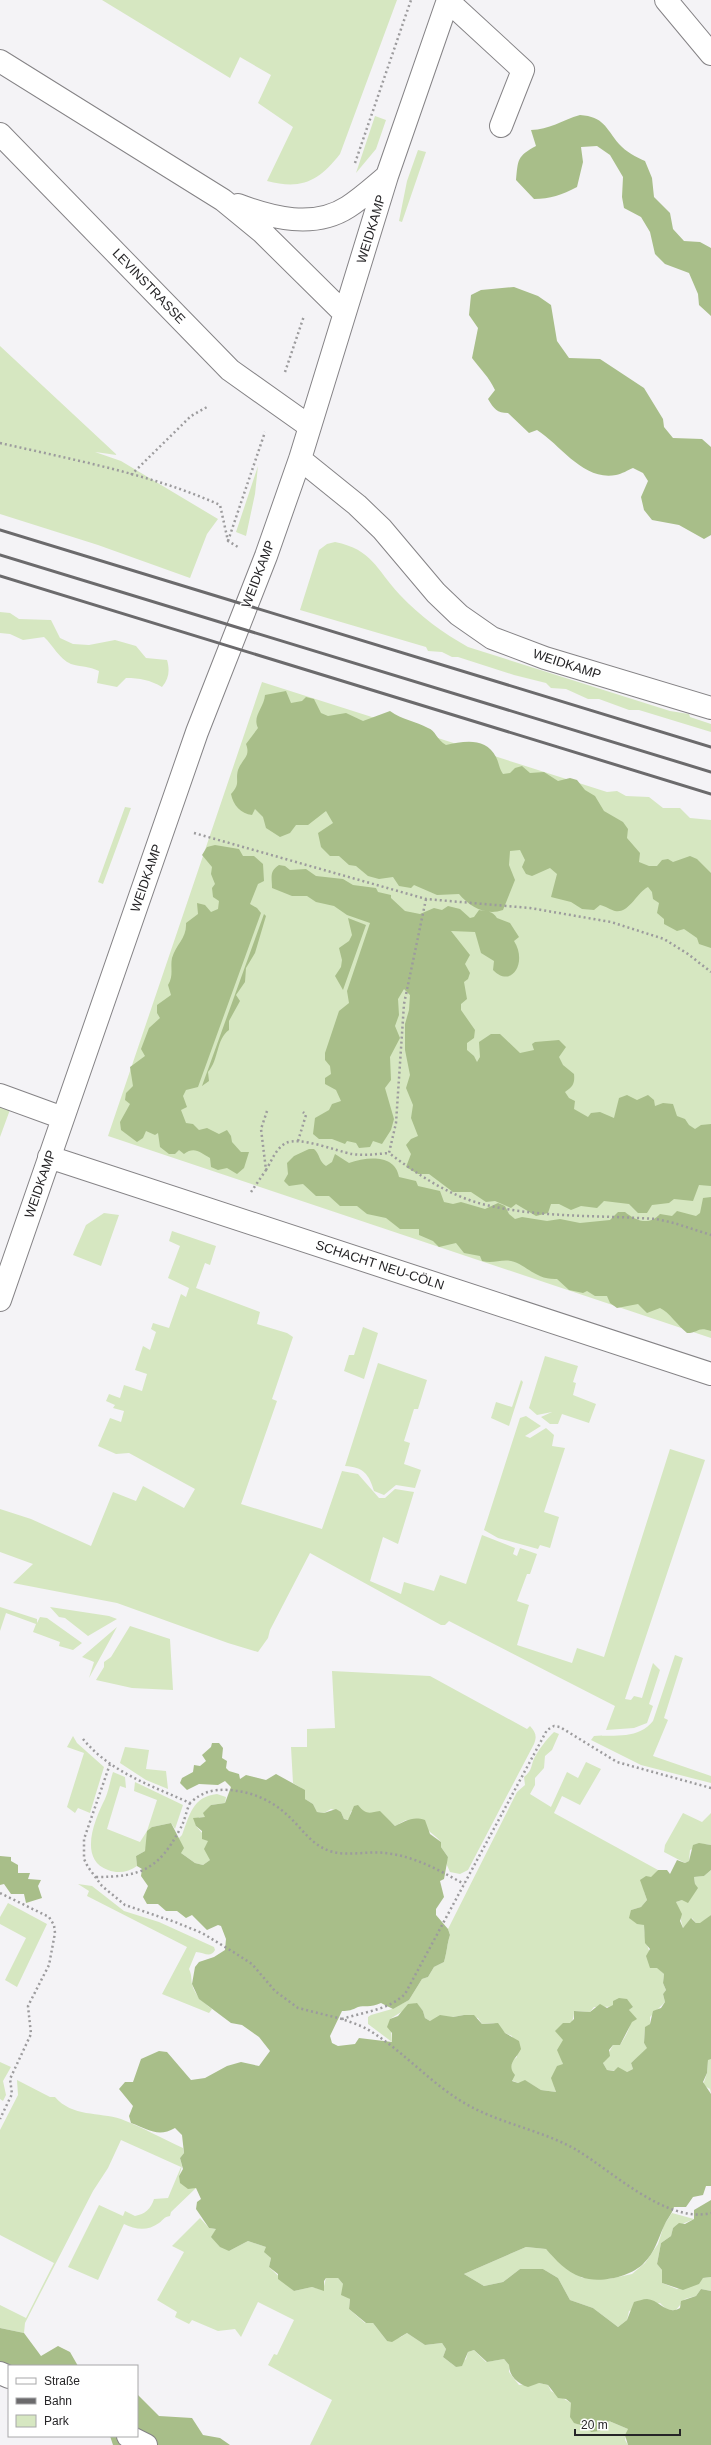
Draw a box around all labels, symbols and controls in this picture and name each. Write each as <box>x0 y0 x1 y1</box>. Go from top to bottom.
street label: WEIDKAMP <box>353 193 389 265</box>
street label: LEVINSTRASSE <box>109 245 189 327</box>
street label: WEIDKAMP <box>238 538 278 610</box>
street label: WEIDKAMP <box>531 646 603 682</box>
street label: WEIDKAMP <box>127 842 165 914</box>
street label: WEIDKAMP <box>21 1148 59 1220</box>
street label: SCHACHT NEU-CÖLN <box>314 1237 446 1293</box>
legend <box>8 2365 138 2437</box>
text: Straße <box>44 2374 80 2388</box>
text: Bahn <box>44 2394 72 2408</box>
scale bar <box>575 2411 680 2437</box>
text: Park <box>44 2414 70 2428</box>
text: 20 m <box>581 2418 608 2432</box>

